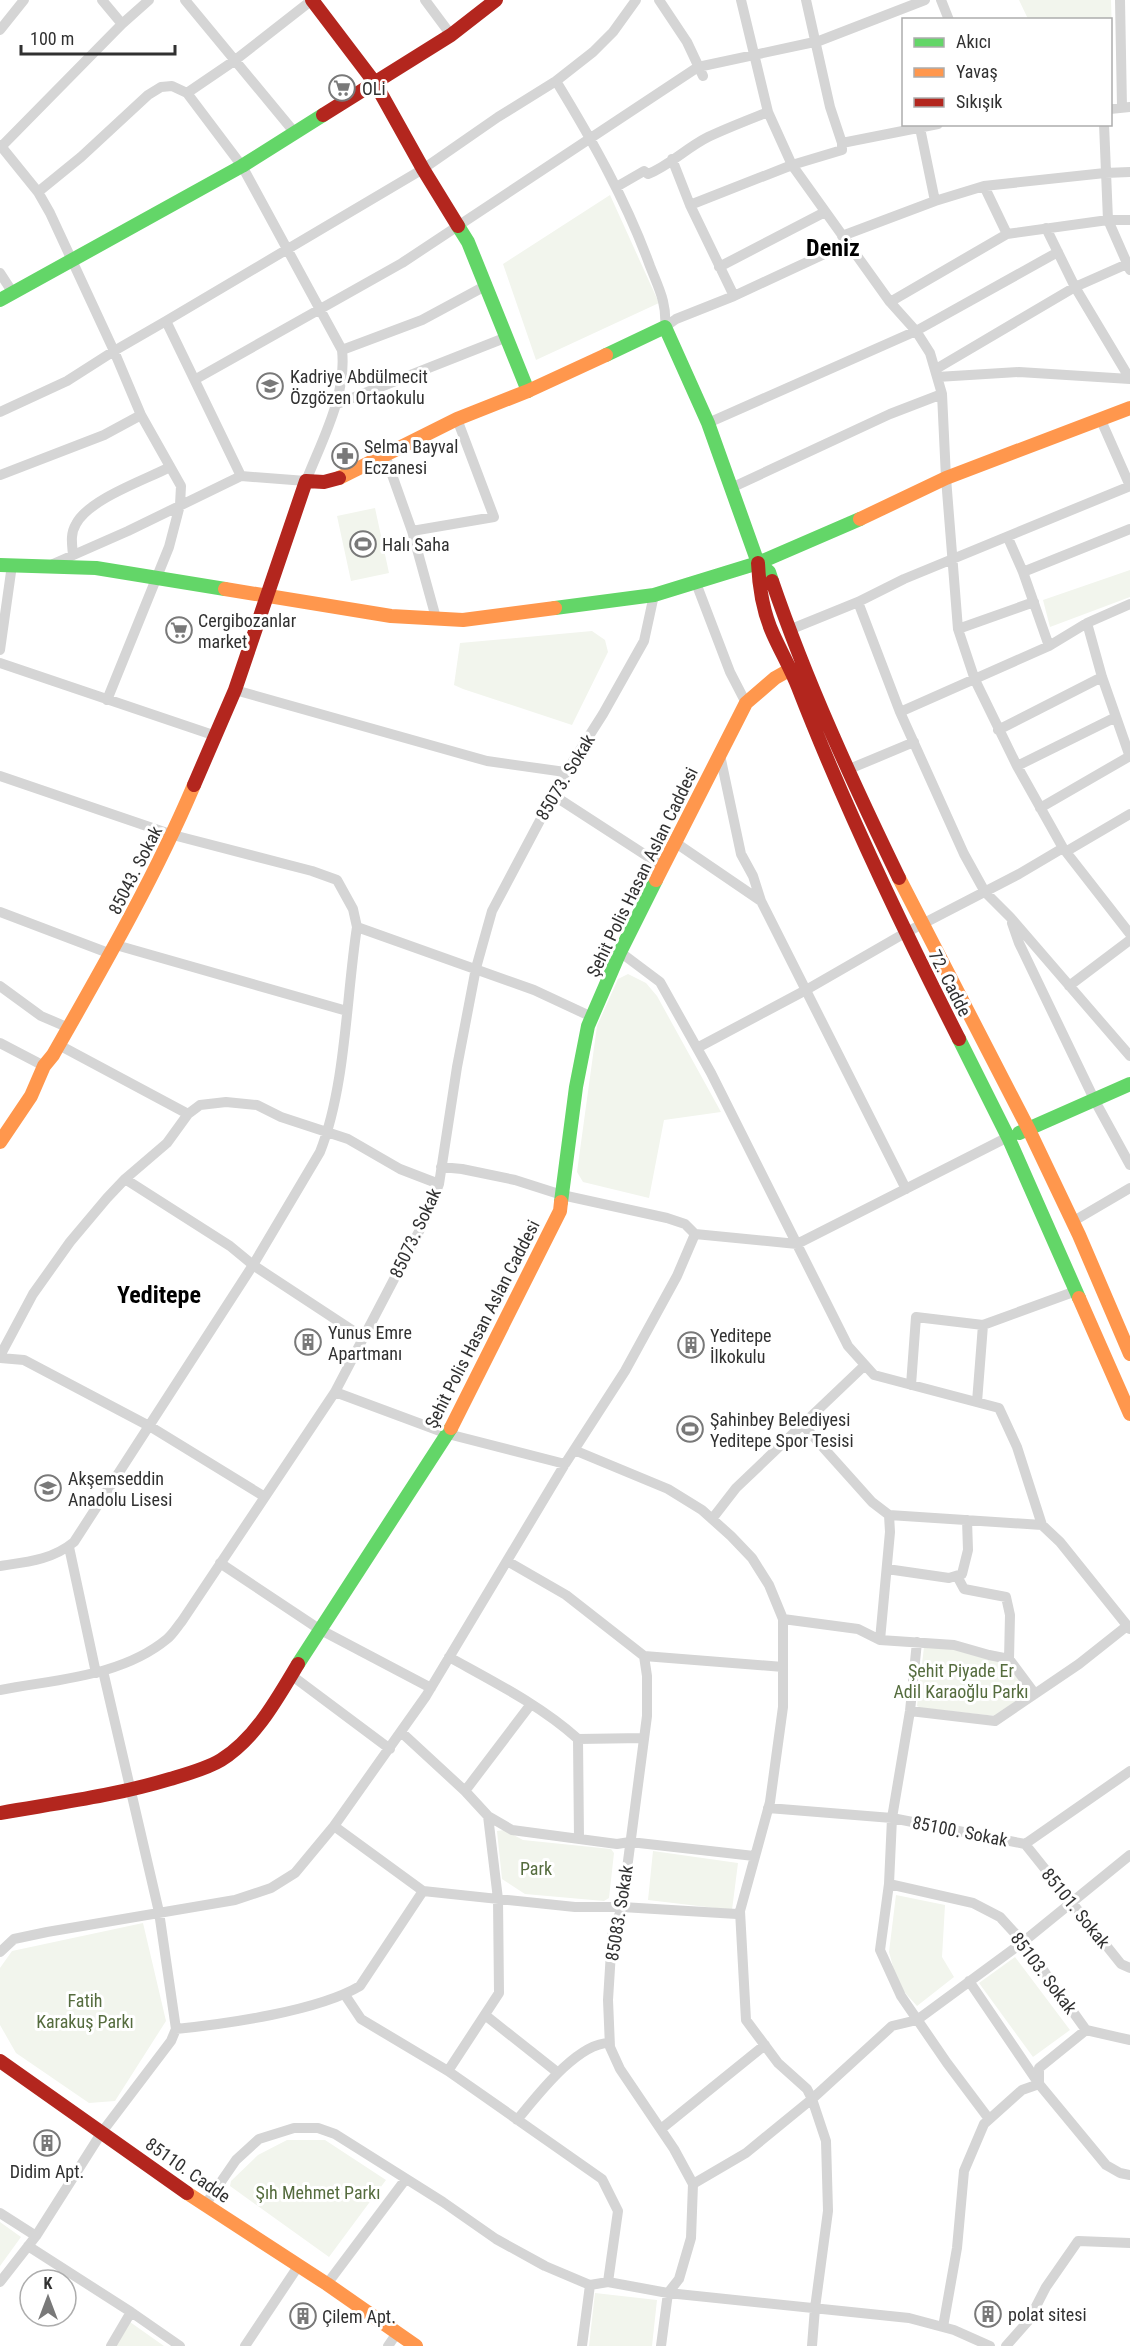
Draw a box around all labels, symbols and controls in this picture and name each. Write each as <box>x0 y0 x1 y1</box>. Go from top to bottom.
scale bar <box>21 18 176 56</box>
legend <box>902 18 1112 126</box>
text: 100 m <box>30 28 74 49</box>
text: Akıcı <box>956 31 991 52</box>
text: Yavaş <box>956 61 998 82</box>
supermarket icon: OLi <box>327 73 357 103</box>
place label: OLi <box>362 78 386 99</box>
text: Sıkışık <box>956 91 1002 112</box>
district label: Deniz <box>806 234 860 262</box>
place label: Kadriye Abdülmecit Özgözen Ortaokulu <box>290 366 428 408</box>
school or university icon: Kadriye Abdülmecit Özgözen Ortaokulu <box>255 371 285 401</box>
place label: Selma Bayval Eczanesi <box>364 436 458 478</box>
pharmacy icon: Selma Bayval Eczanesi <box>330 441 360 471</box>
sports icon: Halı Saha <box>348 529 378 559</box>
place label: Halı Saha <box>382 534 450 555</box>
place label: Cergibozanlar market <box>198 610 297 652</box>
supermarket icon: Cergibozanlar market <box>164 615 194 645</box>
street label: 85073. Sokak <box>531 730 599 824</box>
street label: Şehit Polis Hasan Aslan Caddesi <box>582 764 702 980</box>
street label: 85043. Sokak <box>104 822 166 918</box>
street label: 72. Cadde <box>924 946 976 1020</box>
street label: 85073. Sokak <box>385 1185 445 1281</box>
street label: Şehit Polis Hasan Aslan Caddesi <box>420 1216 544 1432</box>
district label: Yeditepe <box>117 1281 201 1309</box>
place label: Yunus Emre Apartmanı <box>328 1322 412 1364</box>
place label: Yeditepe İlkokulu <box>710 1325 771 1367</box>
building icon: Yunus Emre Apartmanı <box>293 1327 323 1357</box>
building icon: Yeditepe İlkokulu <box>676 1330 706 1360</box>
place label: Şahinbey Belediyesi Yeditepe Spor Tesisi <box>710 1409 854 1451</box>
sports icon: Şahinbey Belediyesi Yeditepe Spor Tesisi <box>675 1414 705 1444</box>
place label: Akşemseddin Anadolu Lisesi <box>68 1468 172 1510</box>
school or university icon: Akşemseddin Anadolu Lisesi <box>33 1473 63 1503</box>
park label: Şehit Piyade Er Adil Karaoğlu Parkı <box>893 1660 1029 1702</box>
street label: 85100. Sokak <box>911 1811 1009 1851</box>
park label: Park <box>520 1858 552 1879</box>
street label: 85083. Sokak <box>601 1864 637 1962</box>
street label: 85101. Sokak <box>1037 1864 1115 1952</box>
street label: 85103. Sokak <box>1007 1928 1081 2018</box>
park label: Fatih Karakuş Parkı <box>36 1990 134 2032</box>
building icon: Didim Apt. <box>32 2128 62 2158</box>
street label: 85110. Cadde <box>142 2133 234 2207</box>
place label: Didim Apt. <box>10 2161 84 2182</box>
park label: Şıh Mehmet Parkı <box>256 2182 380 2203</box>
north arrow <box>18 2268 78 2328</box>
text: K <box>44 2274 53 2293</box>
building icon: polat sitesi <box>973 2299 1003 2329</box>
building icon: Çilem Apt. <box>288 2301 318 2331</box>
place label: polat sitesi <box>1008 2304 1087 2325</box>
place label: Çilem Apt. <box>322 2306 396 2327</box>

